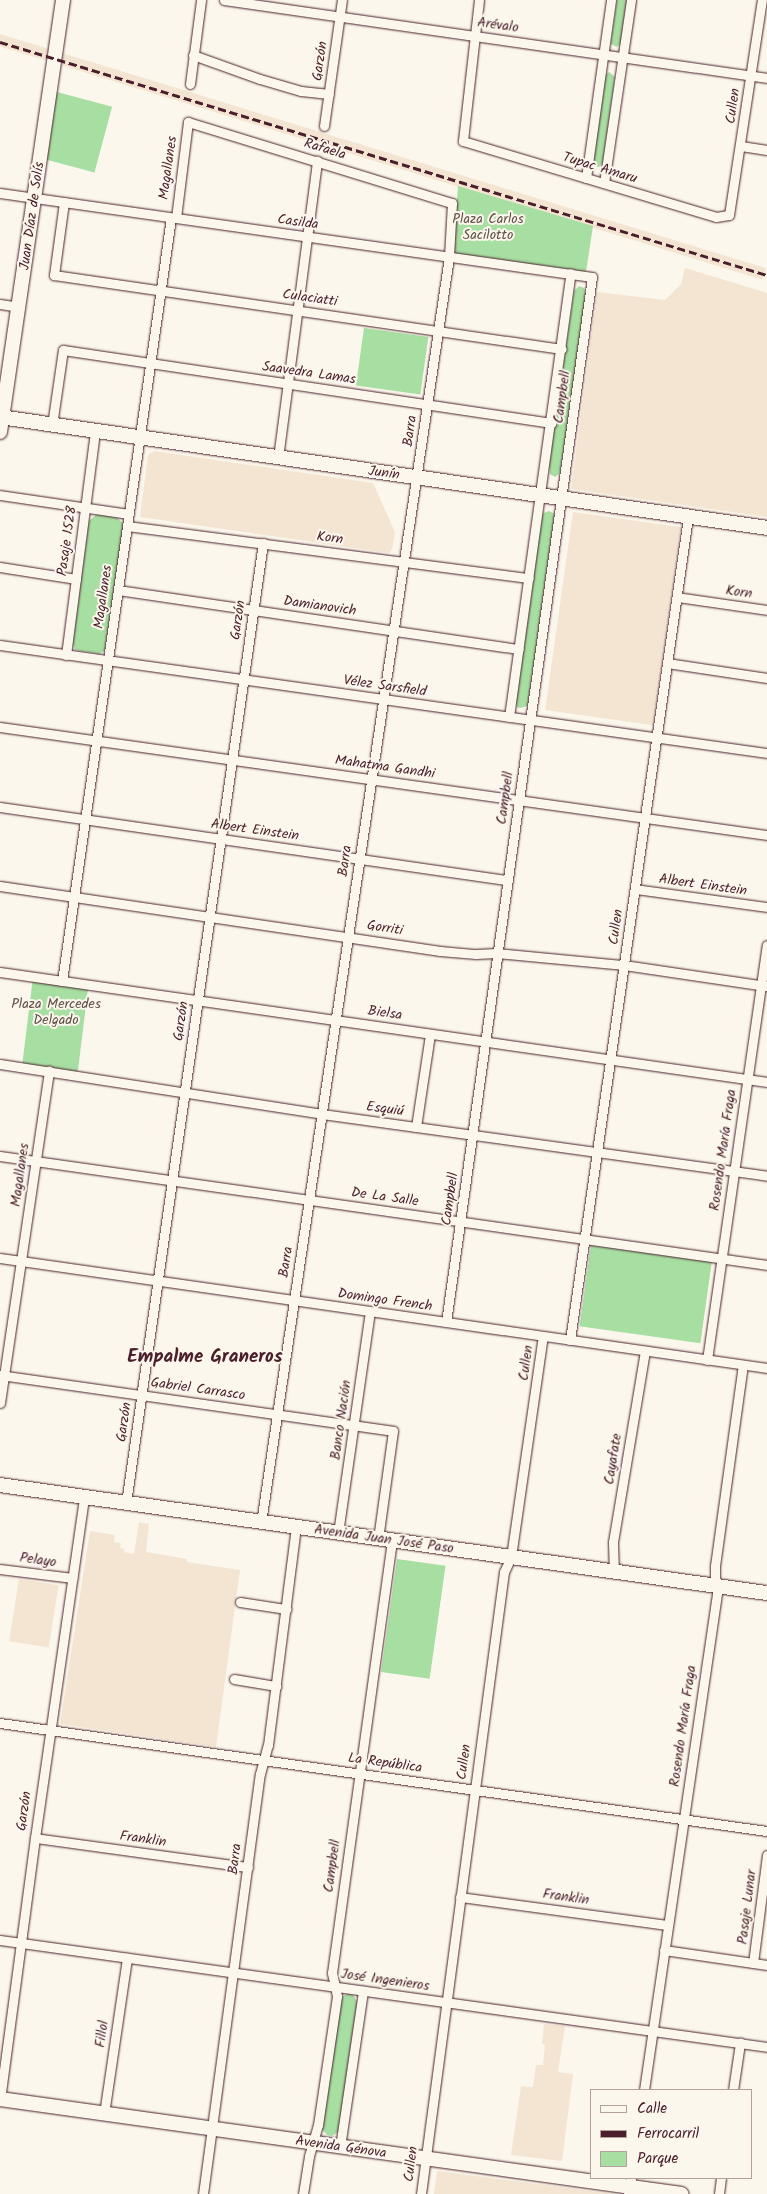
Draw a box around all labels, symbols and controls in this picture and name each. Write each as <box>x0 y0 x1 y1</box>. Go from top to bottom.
street label: Arévalo <box>476 14 520 36</box>
street label: Garzón <box>309 40 331 82</box>
street label: Cullen <box>722 87 744 125</box>
street label: Magallanes <box>155 135 181 201</box>
street label: Rafaela <box>302 135 348 163</box>
street label: Tupac Amaru <box>561 149 639 187</box>
street label: Juan Díaz de Solís <box>16 161 48 271</box>
street label: Casilda <box>276 211 320 233</box>
park label: Plaza Carlos Sacilotto <box>452 211 524 243</box>
street label: Culaciatti <box>281 286 339 310</box>
street label: Saavedra Lamas <box>261 358 357 388</box>
street label: Campbell <box>550 369 574 425</box>
street label: Barra <box>400 414 420 448</box>
street label: Junín <box>367 462 401 484</box>
street label: Pasaje 1528 <box>54 505 80 577</box>
street label: Korn <box>316 528 344 548</box>
street label: Magallanes <box>90 564 116 630</box>
street label: Korn <box>725 582 753 602</box>
street label: Damianovich <box>282 593 358 619</box>
street label: Garzón <box>227 599 249 641</box>
street label: Vélez Sarsfield <box>342 672 428 700</box>
street label: Mahatma Gandhi <box>334 752 436 782</box>
street label: Campbell <box>493 770 517 826</box>
street label: Albert Einstein <box>210 816 300 844</box>
street label: Barra <box>335 844 355 878</box>
street label: Albert Einstein <box>658 871 748 899</box>
street label: Cullen <box>605 908 627 946</box>
street label: Gorriti <box>366 917 404 939</box>
park label: Plaza Mercedes Delgado <box>11 996 101 1028</box>
street label: Garzón <box>170 1000 192 1042</box>
street label: Bielsa <box>367 1002 403 1024</box>
street label: Rosendo María Fraga <box>706 1088 740 1212</box>
street label: Esquiú <box>365 1098 405 1120</box>
street label: Magallanes <box>7 1142 33 1208</box>
street label: Campbell <box>438 1171 462 1227</box>
street label: De La Salle <box>350 1184 420 1210</box>
street label: Barra <box>275 1245 297 1279</box>
street label: Domingo French <box>337 1285 433 1315</box>
street label: Cullen <box>515 1344 537 1382</box>
district label: Empalme Graneros <box>127 1347 283 1369</box>
street label: Gabriel Carrasco <box>150 1374 246 1404</box>
street label: Banco Nación <box>327 1379 355 1461</box>
street label: Garzón <box>113 1401 135 1443</box>
street label: Cayafate <box>601 1432 625 1486</box>
street label: Avenida Juan José Paso <box>313 1521 455 1557</box>
street label: Pelayo <box>19 1549 57 1571</box>
street label: Rosendo María Fraga <box>666 1664 700 1788</box>
street label: Cullen <box>453 1743 475 1781</box>
street label: La República <box>347 1749 423 1777</box>
street label: Garzón <box>13 1790 35 1832</box>
street label: Franklin <box>119 1827 167 1851</box>
street label: Campbell <box>320 1838 344 1894</box>
street label: Barra <box>225 1842 245 1876</box>
street label: Pasaje Lunar <box>734 1869 760 1945</box>
street label: Franklin <box>542 1885 590 1909</box>
street label: José Ingenieros <box>340 1965 430 1995</box>
street label: Fillol <box>92 2019 112 2049</box>
legend <box>590 2089 752 2179</box>
text: Calle <box>637 2097 667 2121</box>
text: Ferrocarril <box>637 2122 699 2146</box>
street label: Avenida Génova <box>294 2132 388 2162</box>
street label: Cullen <box>400 2145 422 2183</box>
text: Parque <box>637 2147 678 2171</box>

